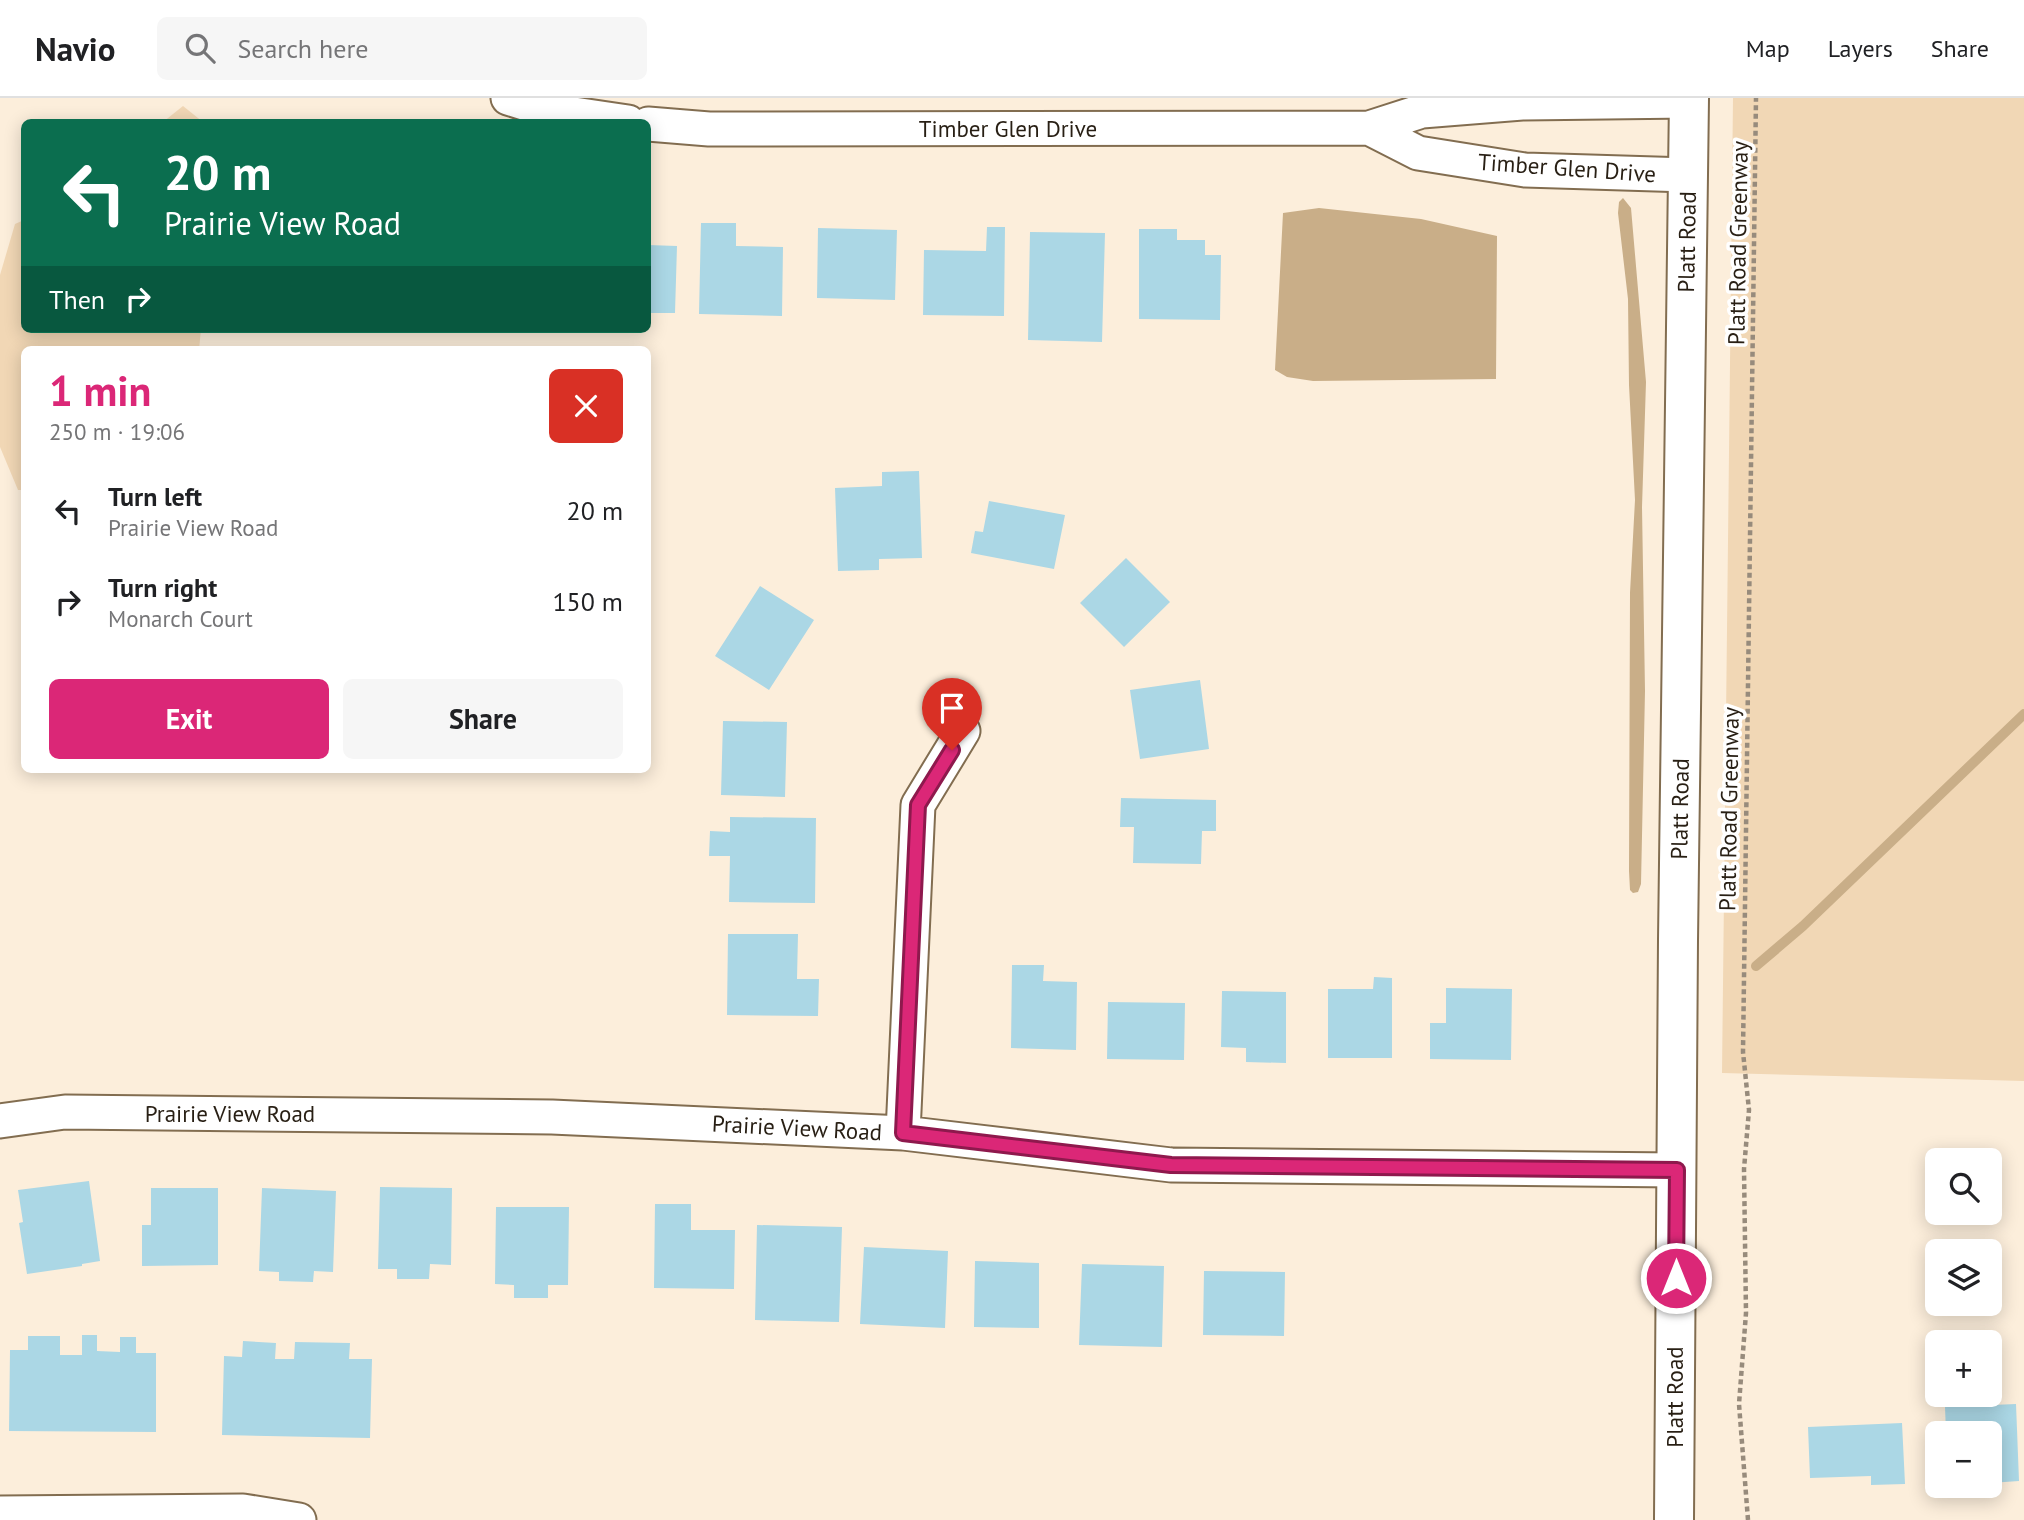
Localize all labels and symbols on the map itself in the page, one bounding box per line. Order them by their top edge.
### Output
street label: Timber Glen Drive [919,114,1097,143]
street label: Platt Road Greenway [1721,140,1754,345]
street label: Timber Glen Drive [1477,147,1657,188]
street label: Platt Road [1671,191,1702,293]
pin [922,678,982,750]
street label: Platt Road Greenway [1712,706,1745,911]
street label: Platt Road [1664,758,1695,860]
street label: Prairie View Road [145,1099,315,1128]
street label: Prairie View Road [711,1109,883,1146]
position arrow [1639,1241,1713,1315]
street label: Platt Road [1660,1346,1689,1448]

